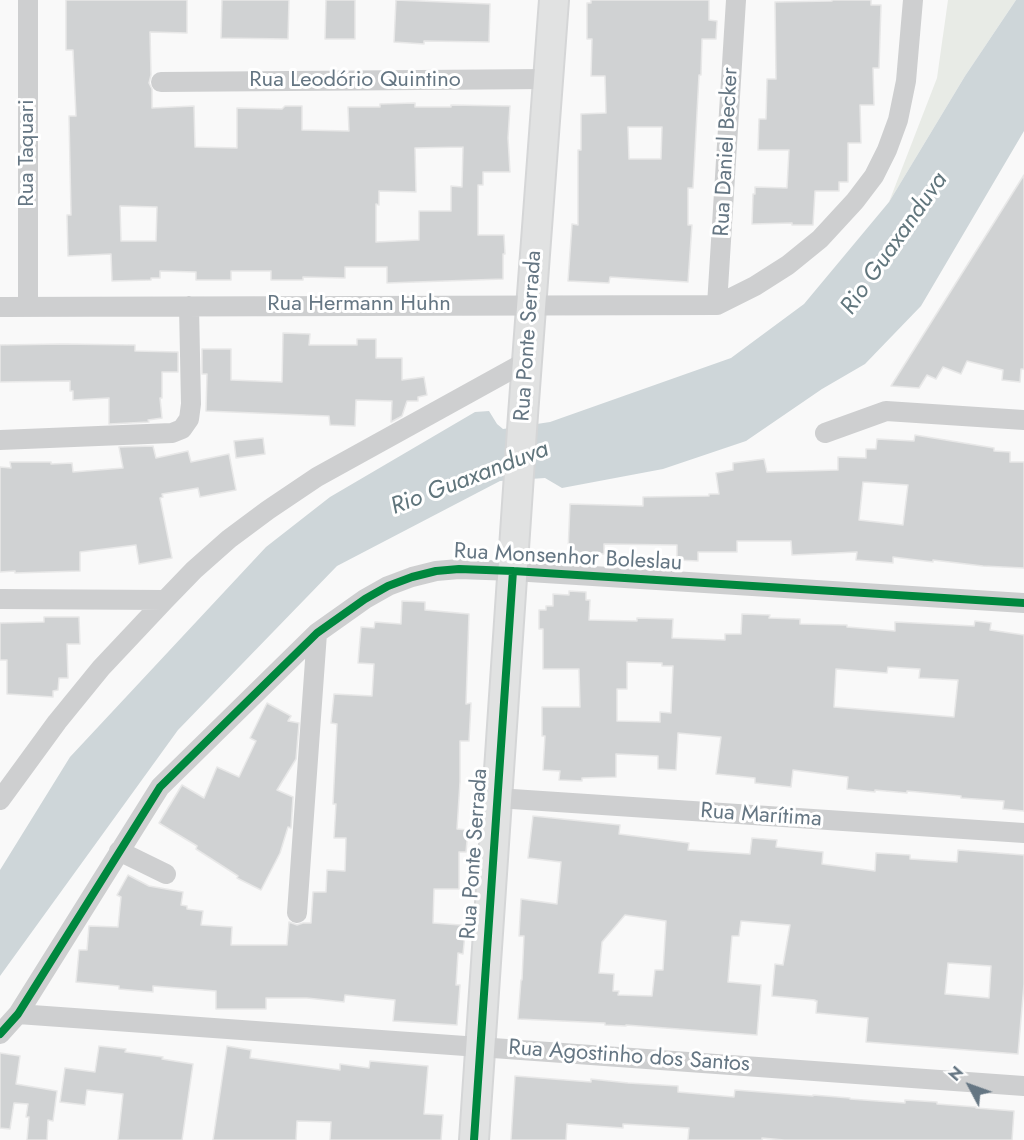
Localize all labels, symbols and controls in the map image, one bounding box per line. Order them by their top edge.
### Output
street label: Rua Daniel Becker [709,67,745,237]
street label: Rua Leodório Quintino [249,68,461,94]
street label: Rua Taquari [15,99,41,207]
water label: Rio Guaxanduva [835,167,955,321]
street label: Rua Ponte Serrada [510,250,548,422]
street label: Rua Hermann Huhn [267,292,451,318]
water label: Rio Guaxanduva [387,436,553,522]
street label: Rua Monsenhor Boleslau [453,539,683,577]
street label: Rua Ponte Serrada [456,768,494,940]
street label: Rua Marítima [699,799,823,833]
street label: Rua Agostinho dos Santos [507,1035,751,1079]
north arrow [940,1056,1000,1116]
text: N [943,1062,969,1086]

